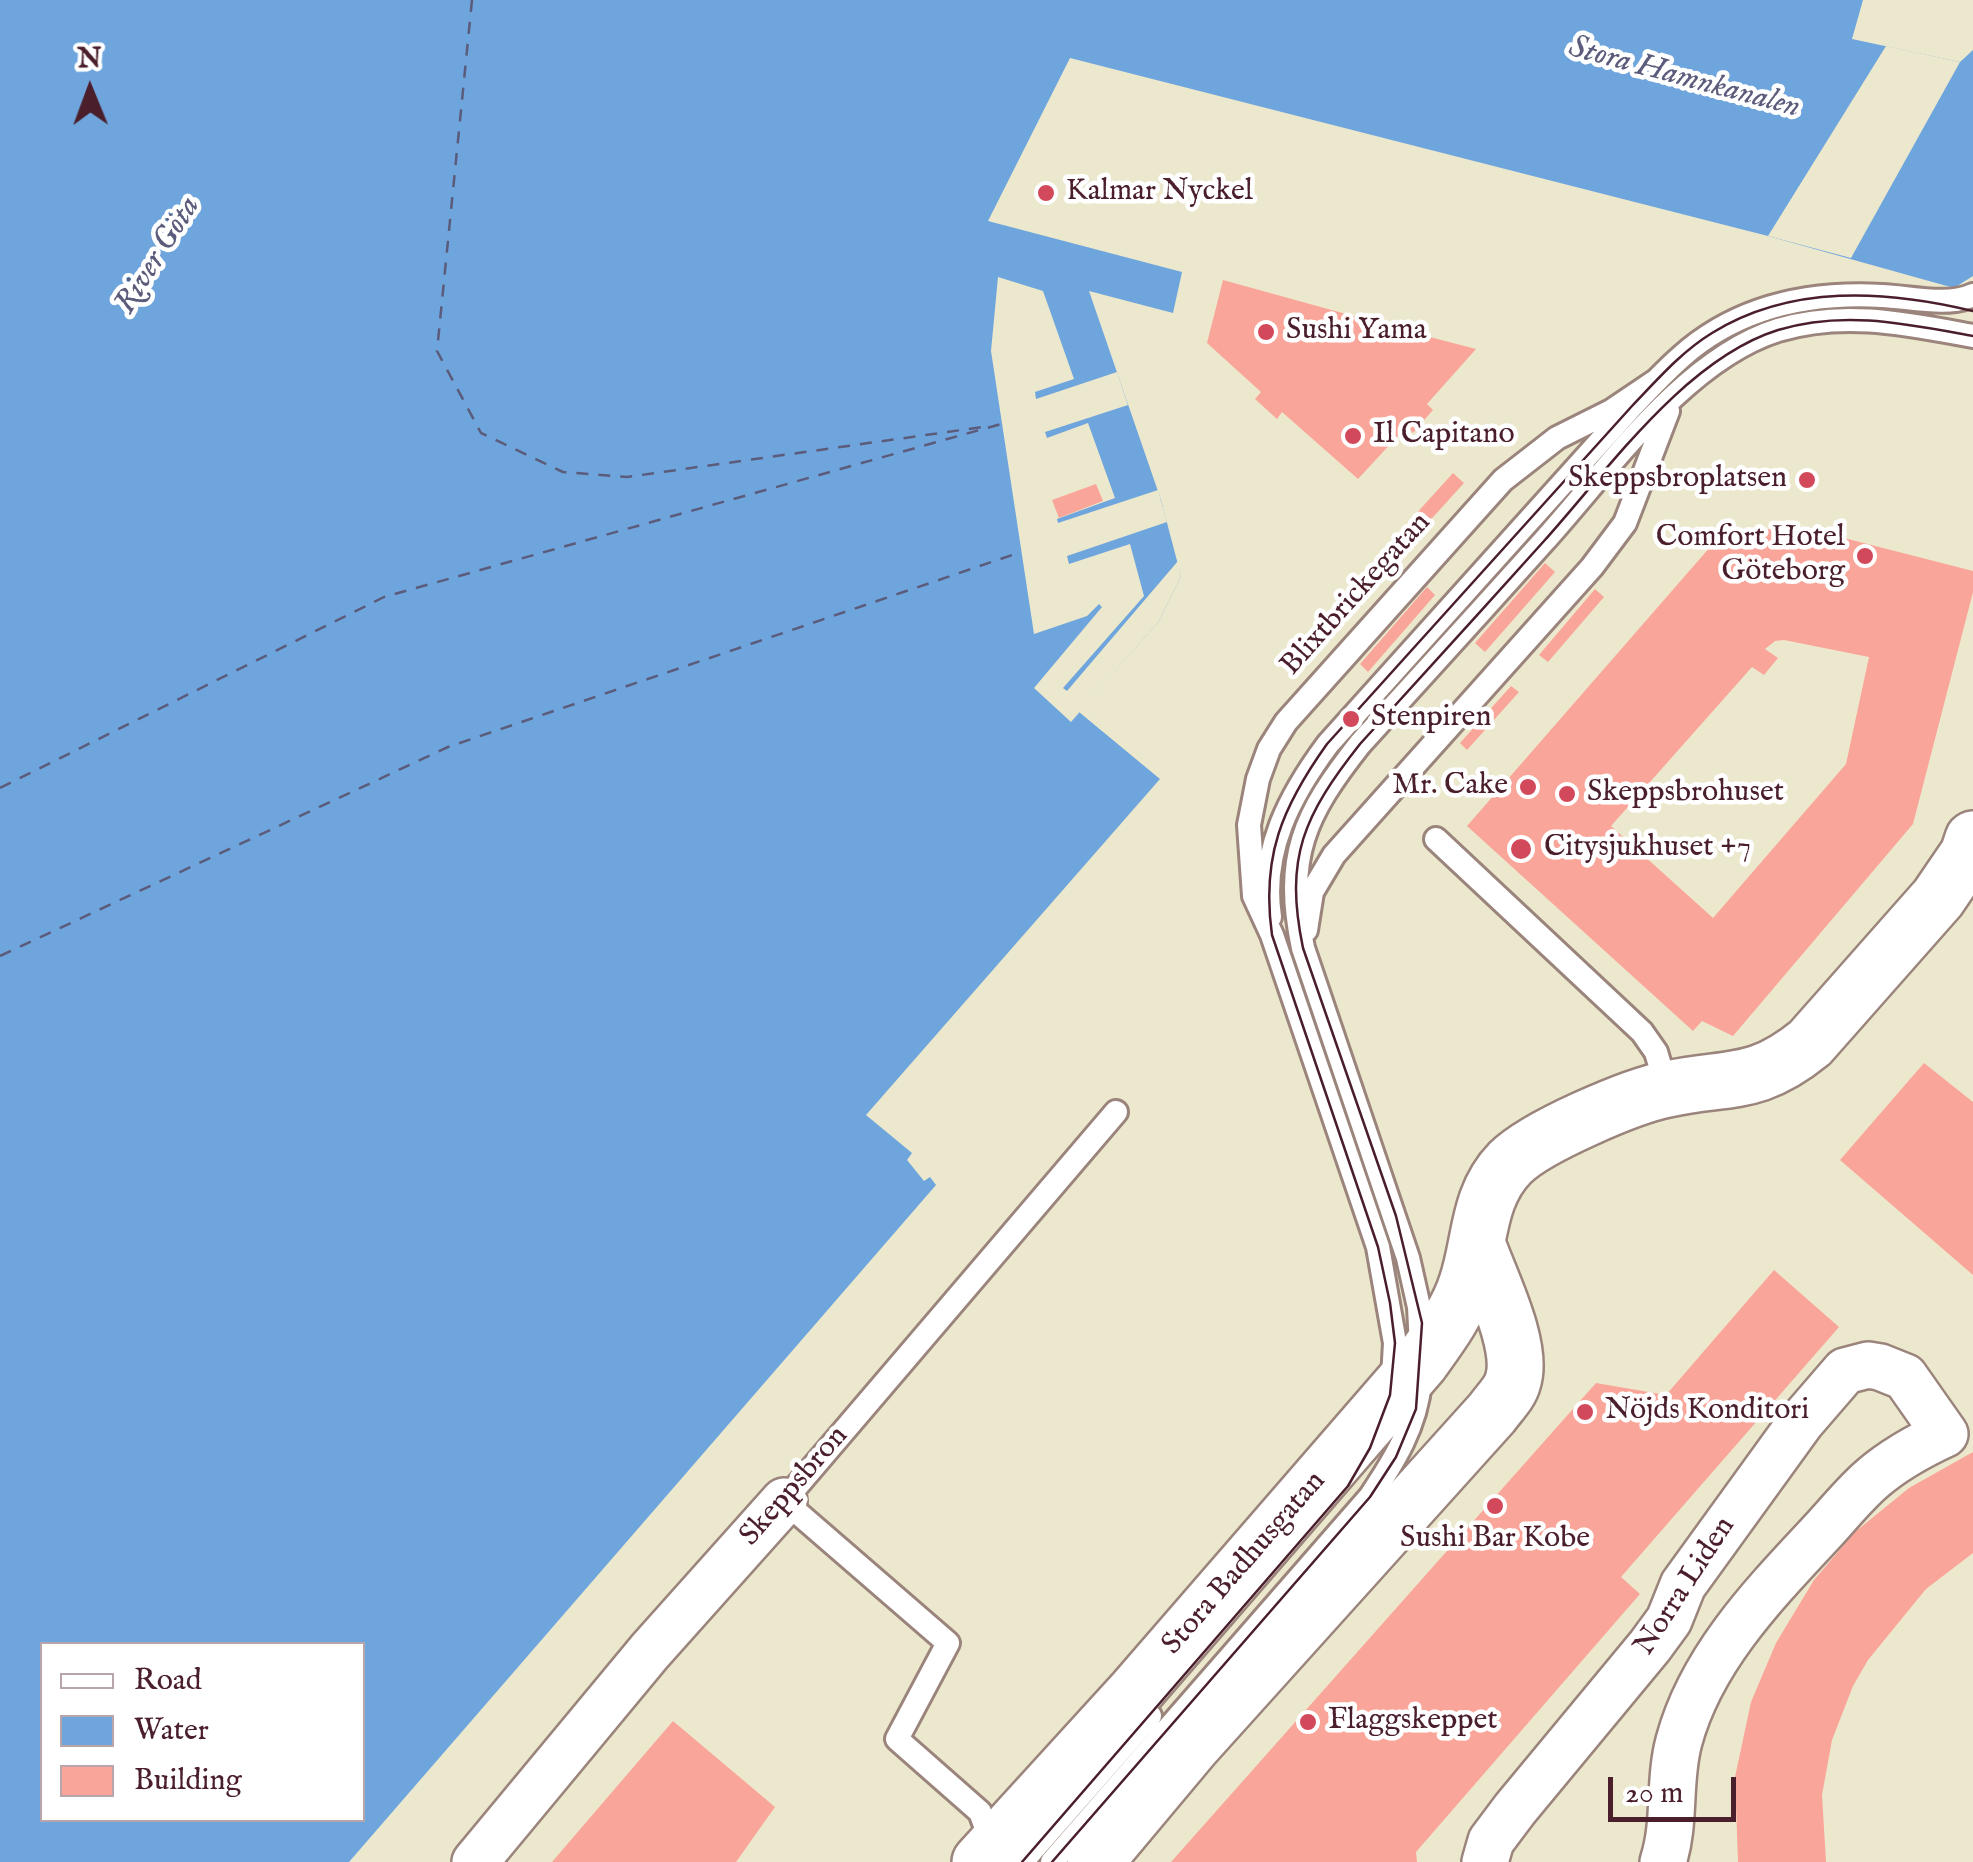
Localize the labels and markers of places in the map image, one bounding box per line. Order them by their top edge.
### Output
place label: Kalmar Nyckel [1066,175,1253,211]
marker: Kalmar Nyckel [1035,182,1057,204]
place label: Sushi Yama [1286,314,1427,350]
marker: Sushi Yama [1255,321,1277,343]
place label: Il Capitano [1373,418,1515,454]
marker: Il Capitano [1342,425,1364,447]
place label: Skeppsbroplatsen [1568,462,1787,498]
marker: Skeppsbroplatsen [1796,469,1818,491]
place label: Comfort Hotel Göteborg [1656,521,1845,592]
marker: Comfort Hotel Göteborg [1854,545,1876,567]
place label: Stenpiren [1371,701,1491,737]
marker: Stenpiren [1340,708,1362,730]
place label: Mr. Cake [1392,769,1508,805]
marker: Mr. Cake [1517,776,1539,798]
place label: Skeppsbrohuset [1587,776,1784,812]
marker: Skeppsbrohuset [1556,783,1578,805]
place label: Citysjukhuset +7 [1544,831,1751,867]
marker: Citysjukhuset +7 [1508,836,1534,862]
place label: Nöjds Konditori [1605,1394,1809,1430]
marker: Nöjds Konditori [1574,1401,1596,1423]
marker: Sushi Bar Kobe [1484,1495,1506,1517]
place label: Sushi Bar Kobe [1400,1522,1590,1558]
place label: Flaggskeppet [1328,1704,1498,1740]
marker: Flaggskeppet [1297,1711,1319,1733]

